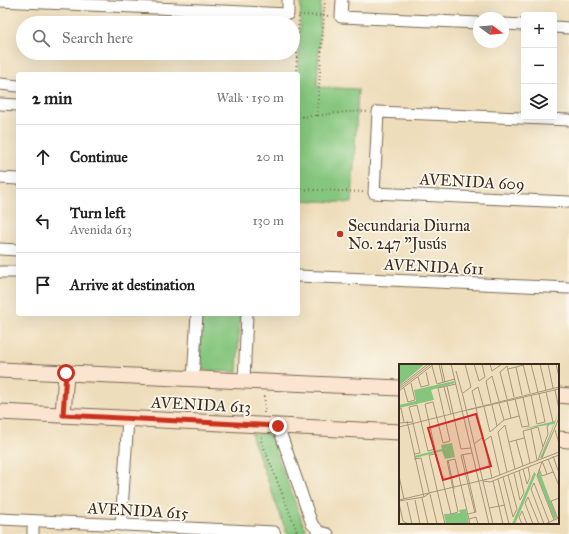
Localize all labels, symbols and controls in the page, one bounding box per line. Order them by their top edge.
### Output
north arrow [473,12,509,48]
map controls [521,12,557,120]
button: + [521,12,557,48]
search box [16,16,300,60]
icon: search [30,27,52,49]
text: Search here [62,29,133,47]
button: − [521,48,557,84]
button: layers [521,84,557,120]
text: 2 min [32,88,72,109]
text: Walk · 150 m [216,90,284,106]
icon: ahead [32,146,54,168]
text: Continue [70,148,128,166]
text: 20 m [256,149,284,165]
street label: AVENIDA 609 [418,169,525,194]
text: Turn left [70,204,126,222]
icon: left [32,210,54,232]
text: 130 m [252,213,284,229]
place label: Secundaria Diurna No. 247 "Jusús [348,216,470,254]
text: Avenida 613 [70,222,132,238]
marker: Secundaria Diurna No. 247 "Jusús [335,229,345,239]
street label: AVENIDA 611 [383,254,484,279]
icon: arrive [32,274,54,296]
text: Arrive at destination [70,276,195,294]
route start [57,364,75,382]
inset map [399,364,559,524]
street label: AVENIDA 613 [150,392,251,417]
route end [269,417,287,435]
street label: AVENIDA 615 [86,498,189,523]

